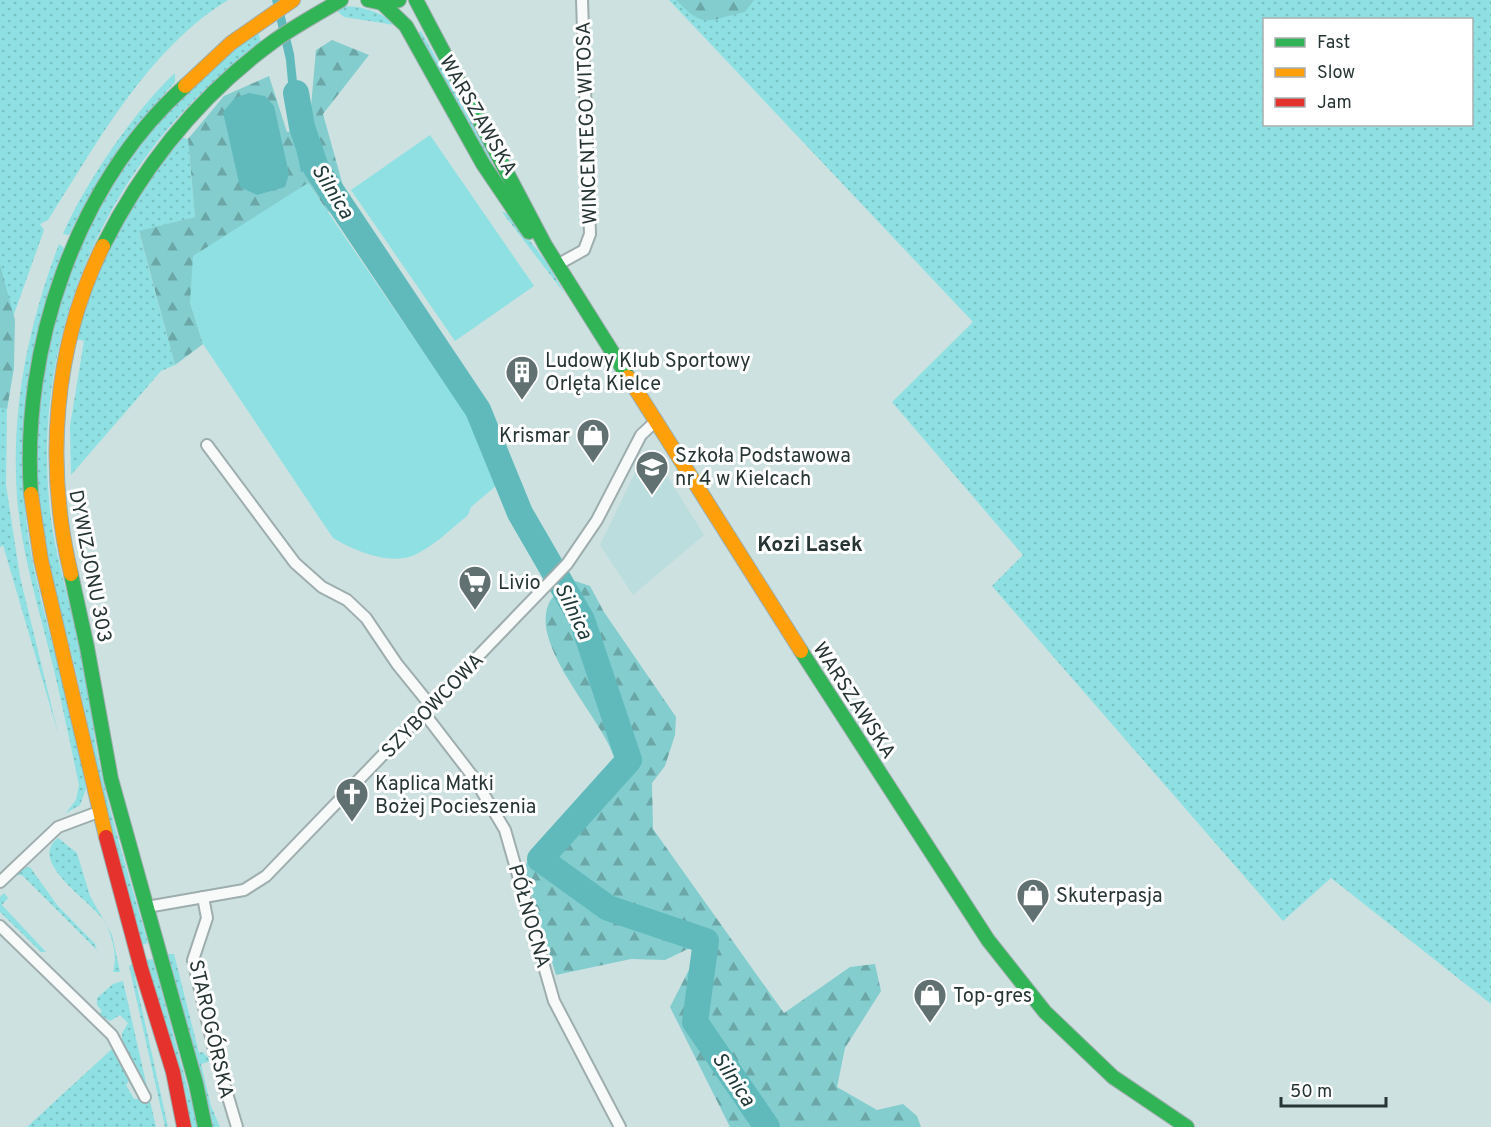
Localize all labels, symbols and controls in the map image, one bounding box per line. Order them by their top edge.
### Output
legend [1263,18,1473,126]
street label: WINCENTEGO WITOSA [571,21,605,225]
text: Fast [1317,32,1350,55]
street label: WARSZAWSKA [432,51,522,181]
text: Slow [1317,62,1355,85]
text: Jam [1317,92,1352,115]
water label: Silnica [304,159,359,224]
place label: Ludowy Klub Sportowy Orlęta Kielce [545,349,751,398]
building icon: Ludowy Klub Sportowy Orlęta Kielce [504,354,540,401]
shop icon: Krismar [575,417,611,464]
place label: Krismar [499,424,570,450]
place label: Szkoła Podstawowa nr 4 w Kielcach [675,444,851,493]
school or university icon: Szkoła Podstawowa nr 4 w Kielcach [634,449,670,496]
street label: DYWIZJONU 303 [61,488,117,645]
district label: Kozi Lasek [757,532,863,559]
supermarket icon: Livio [457,564,493,611]
place label: Livio [498,571,541,597]
water label: Silnica [547,579,598,645]
street label: WARSZAWSKA [806,638,901,765]
street label: SZYBOWCOWA [377,648,490,765]
place label: Kaplica Matki Bożej Pocieszenia [375,772,536,821]
church icon: Kaplica Matki Bożej Pocieszenia [334,776,370,823]
street label: PÓŁNOCNA [501,861,557,972]
shop icon: Skuterpasja [1015,877,1051,924]
place label: Skuterpasja [1056,884,1163,910]
street label: STAROGÓRSKA [181,957,241,1102]
shop icon: Top-gres [912,977,948,1024]
place label: Top-gres [953,984,1032,1010]
water label: Silnica [705,1047,761,1112]
scale bar [1281,1070,1386,1108]
text: 50 m [1290,1081,1332,1104]

